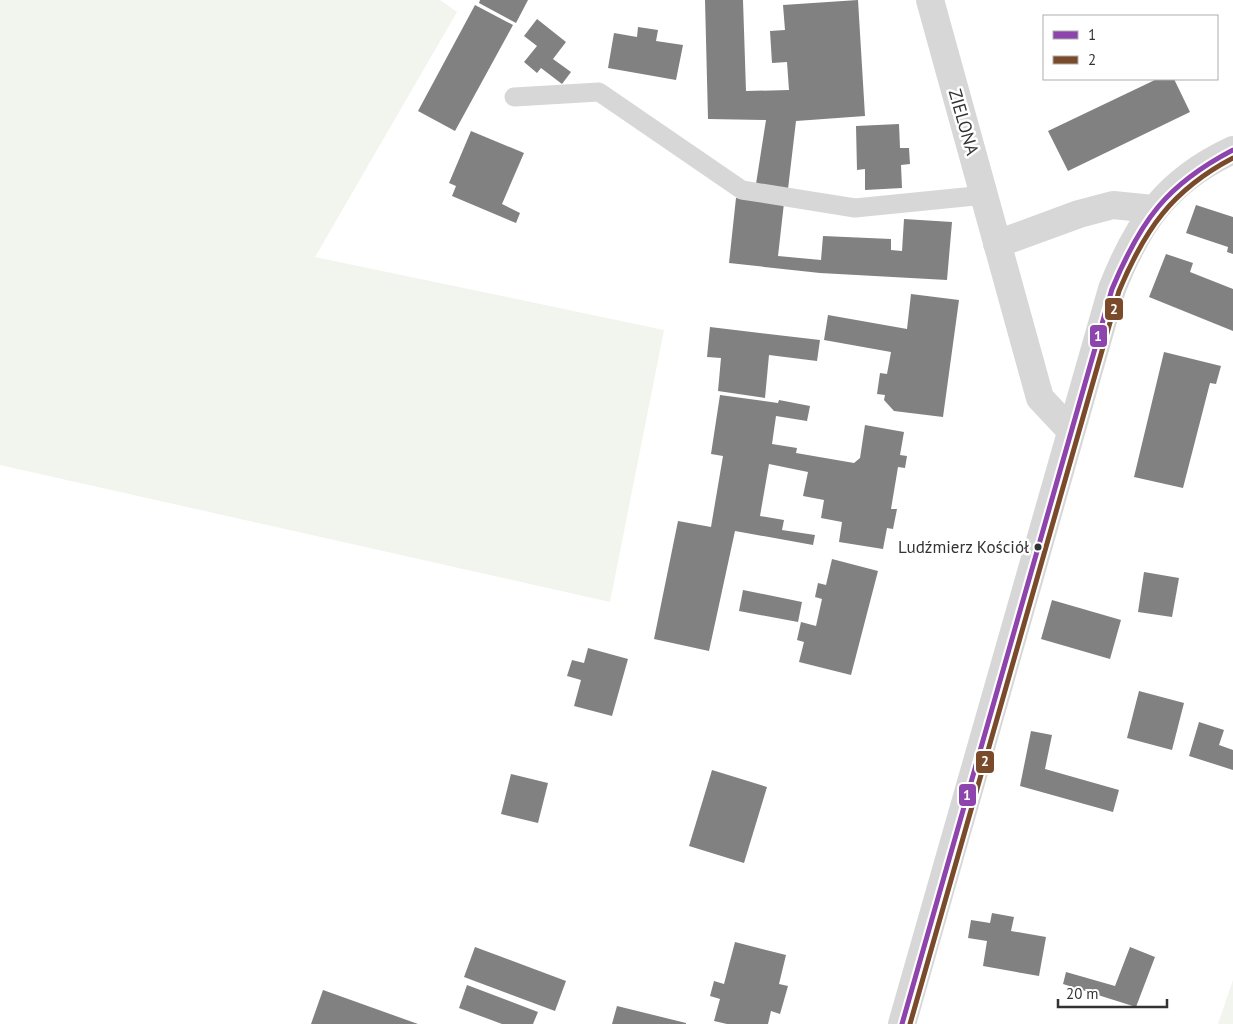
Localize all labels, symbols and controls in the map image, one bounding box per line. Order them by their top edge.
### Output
legend [1043,15,1218,80]
text: 1 [1088,25,1096,44]
text: 2 [1088,50,1096,69]
street label: ZIELONA [944,86,985,158]
line badge: 2 [1104,297,1124,321]
text: 2 [1110,300,1118,318]
line badge: 1 [1089,324,1108,348]
text: 1 [1094,327,1102,345]
place label: Ludźmierz Kościół [898,536,1029,558]
marker: Ludźmierz Kościół [1033,542,1043,552]
line badge: 2 [975,750,995,774]
text: 2 [981,752,989,770]
line badge: 1 [958,783,977,807]
text: 1 [963,786,971,804]
scale bar [1058,976,1167,1008]
text: 20 m [1066,984,1099,1003]

